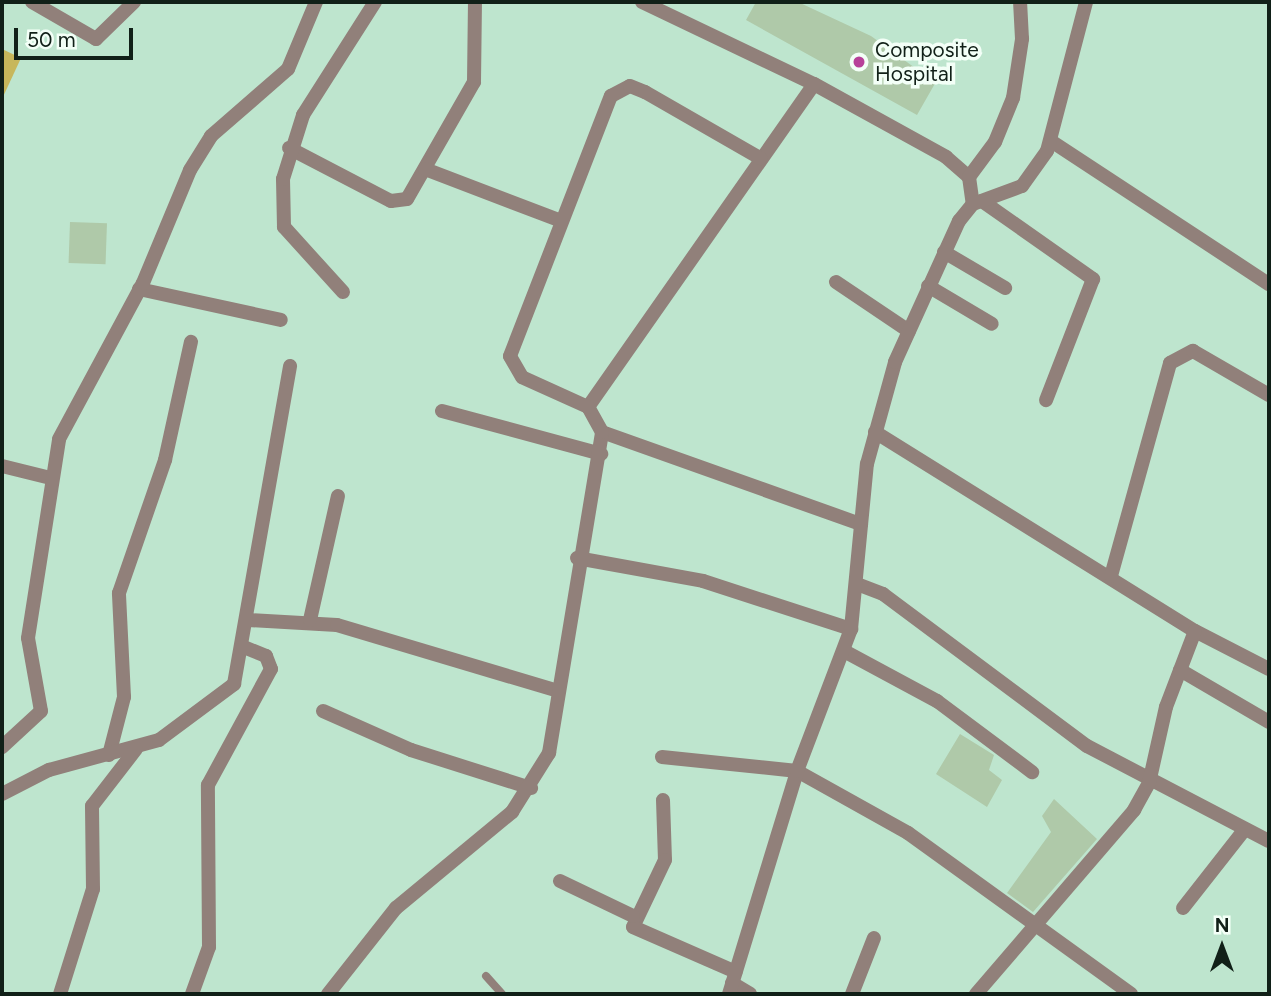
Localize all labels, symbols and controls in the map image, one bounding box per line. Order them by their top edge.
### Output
scale bar [18,14,136,58]
text: 50 m [27,27,76,52]
place label: Composite Hospital [875,37,979,87]
marker: Composite Hospital [849,52,869,72]
north arrow [1187,912,1257,982]
text: N [1215,914,1229,937]

